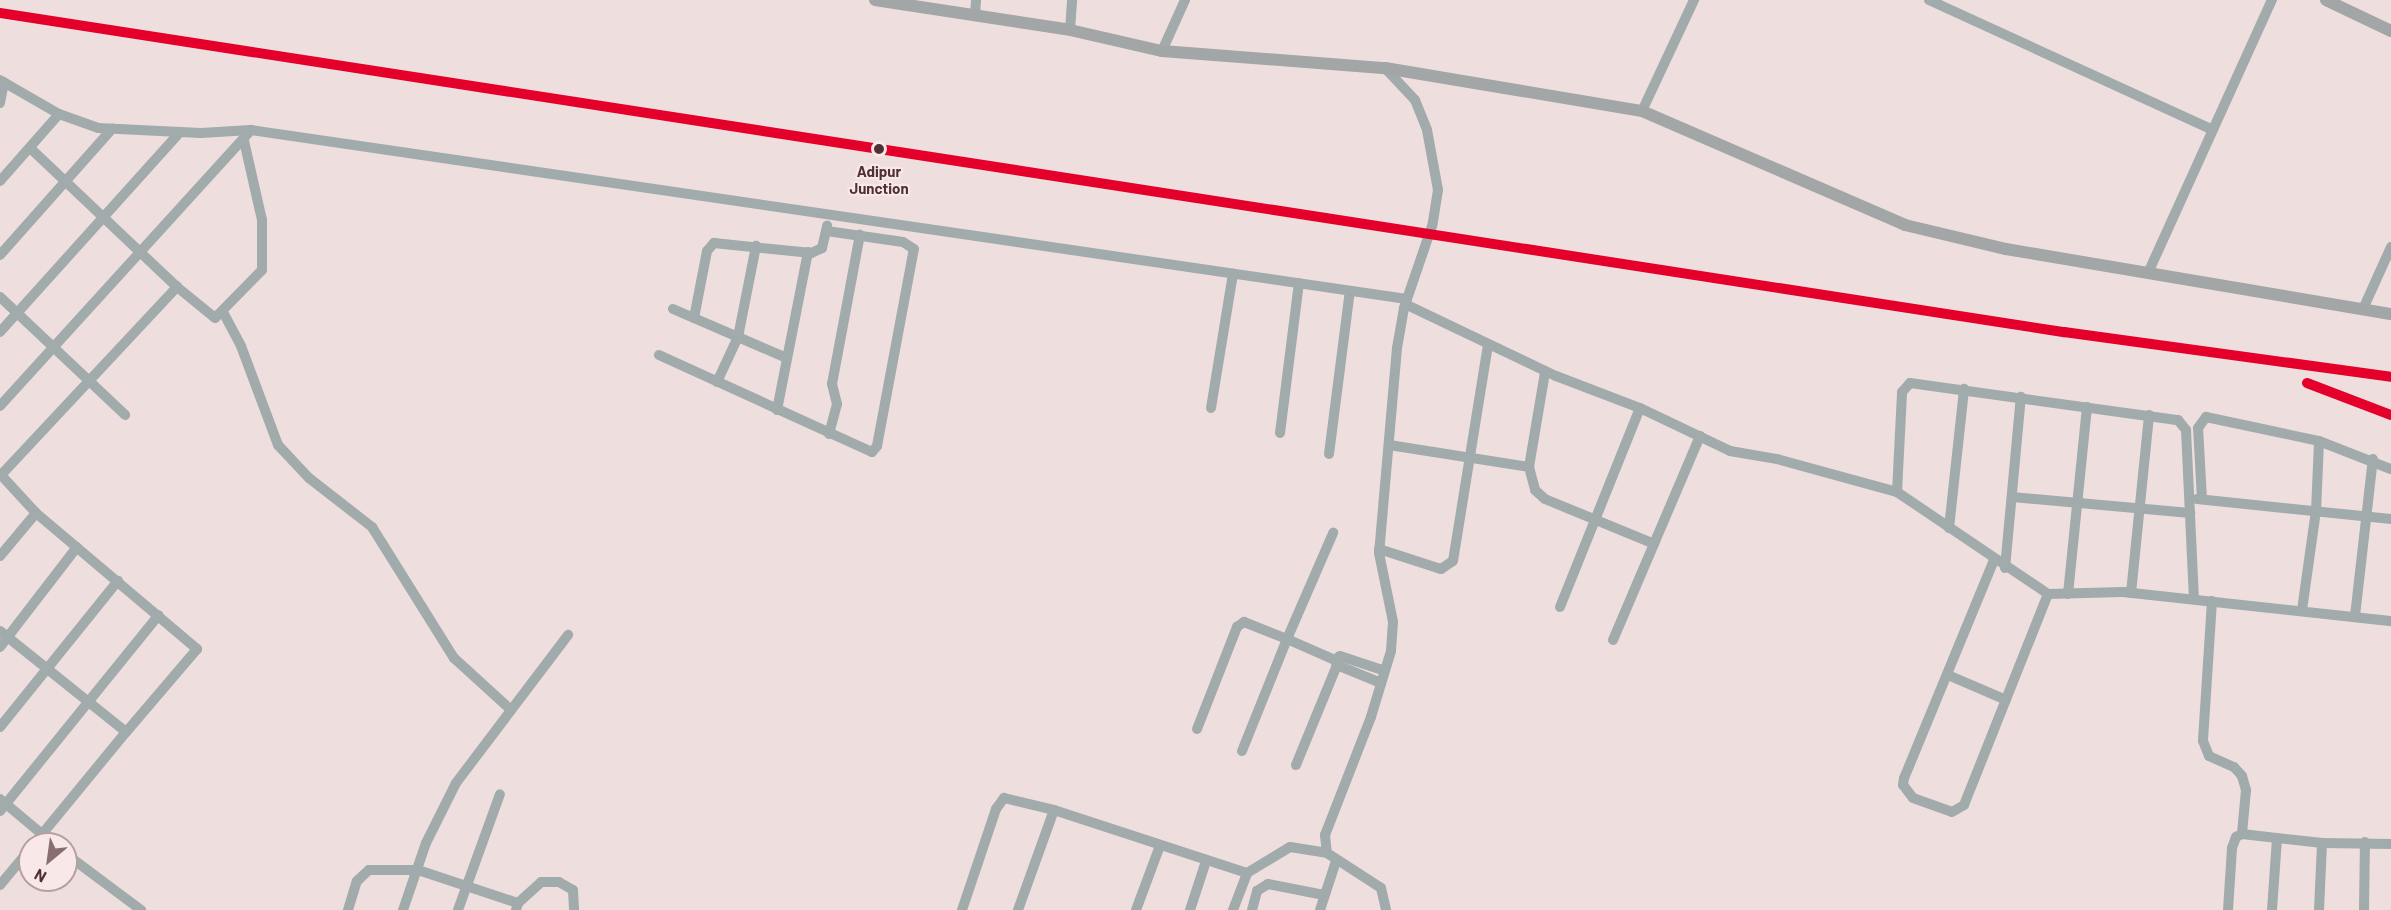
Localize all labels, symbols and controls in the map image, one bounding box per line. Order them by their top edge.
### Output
marker: Adipur Junction [868,138,890,160]
place label: Adipur Junction [849,162,909,197]
north arrow [18,832,78,892]
text: N [31,866,49,887]

